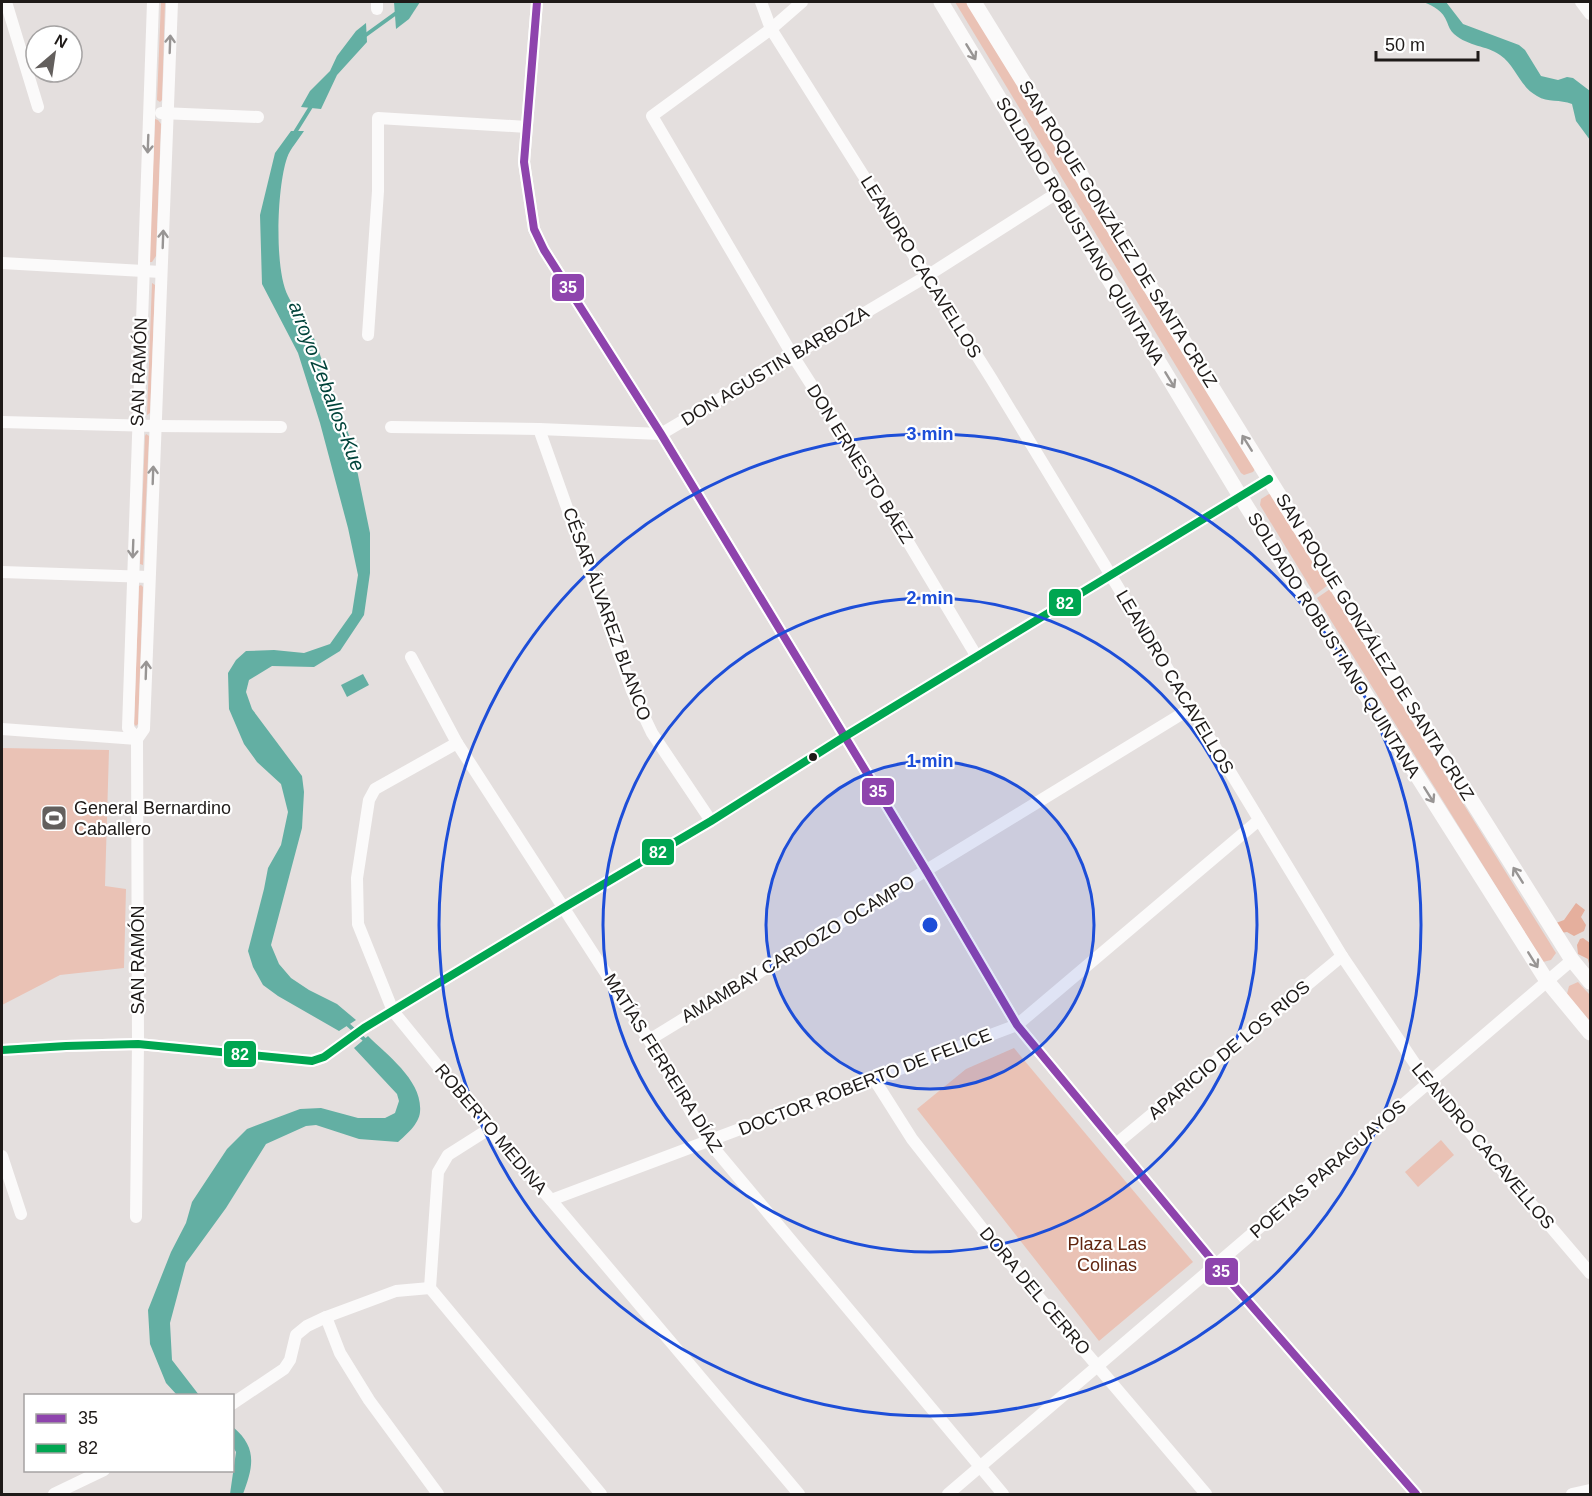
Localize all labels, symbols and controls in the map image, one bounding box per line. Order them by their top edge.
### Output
north arrow [24,24,84,84]
scale bar [1376,24,1478,62]
text: N [52,31,70,52]
one-way arrow [164,34,176,54]
text: 50 m [1385,35,1425,55]
one-way arrow [966,43,978,60]
street label: SAN ROQUE GONZÁLEZ DE SANTA CRUZ [1015,77,1221,391]
street label: SOLDADO ROBUSTIANO QUINTANA [992,94,1168,368]
one-way arrow [142,133,154,153]
street label: LEANDRO CACAVELLOS [857,172,985,362]
one-way arrow [157,229,168,249]
line badge: 35 [551,273,585,302]
text: 35 [559,279,577,296]
water label: arroyo Zeballos-Kue [284,298,370,474]
street label: DON AGUSTIN BARBOZA [678,302,872,430]
street label: SAN RAMÓN [126,317,151,427]
one-way arrow [1164,371,1176,388]
street label: DON ERNESTO BÁEZ [803,381,917,547]
text: 3 min [906,424,954,444]
one-way arrow [1241,435,1253,452]
one-way arrow [148,466,159,486]
street label: SAN ROQUE GONZÁLEZ DE SANTA CRUZ [1272,490,1478,804]
street label: CÉSAR ÁLVAREZ BLANCO [559,505,655,723]
street label: SOLDADO ROBUSTIANO QUINTANA [1244,509,1424,781]
one-way arrow [127,538,139,558]
street label: LEANDRO CACAVELLOS [1112,587,1238,777]
text: 2 min [906,588,954,608]
line badge: 82 [1048,588,1082,617]
text: 82 [1056,595,1074,612]
one-way arrow [140,661,152,681]
unlabelled marker [807,751,819,763]
text: 1 min [906,751,954,771]
line badge: 35 [861,777,895,806]
text: 35 [869,783,887,800]
one-way arrow [1423,786,1435,803]
place label: General Bernardino Caballero [74,798,231,839]
sports icon: General Bernardino Caballero [39,803,69,833]
line badge: 82 [641,838,675,866]
text: 82 [649,844,667,861]
one-way arrow [1512,867,1524,884]
street label: AMAMBAY CARDOZO OCAMPO [678,871,918,1027]
street label: SAN RAMÓN [127,905,148,1015]
centre of rings [920,915,940,935]
one-way arrow [1527,951,1539,968]
street label: MATÍAS FERREIRA DÍAZ [600,970,726,1156]
street label: APARICIO DE LOS RIOS [1144,977,1314,1123]
street label: DOCTOR ROBERTO DE FELICE [736,1024,994,1140]
line badge: 82 [223,1040,257,1068]
text: 82 [231,1046,249,1063]
street label: LEANDRO CACAVELLOS [1408,1059,1558,1233]
street label: ROBERTO MEDINA [431,1060,551,1198]
street label: POETAS PARAGUAYOS [1246,1096,1410,1242]
street label: DORA DEL CERRO [976,1223,1094,1359]
park label: Plaza Las Colinas [1067,1234,1147,1275]
line badge: 35 [1204,1257,1239,1286]
text: 35 [1212,1263,1230,1280]
legend [24,1394,234,1472]
text: 35 [78,1408,98,1428]
text: 82 [78,1438,98,1458]

